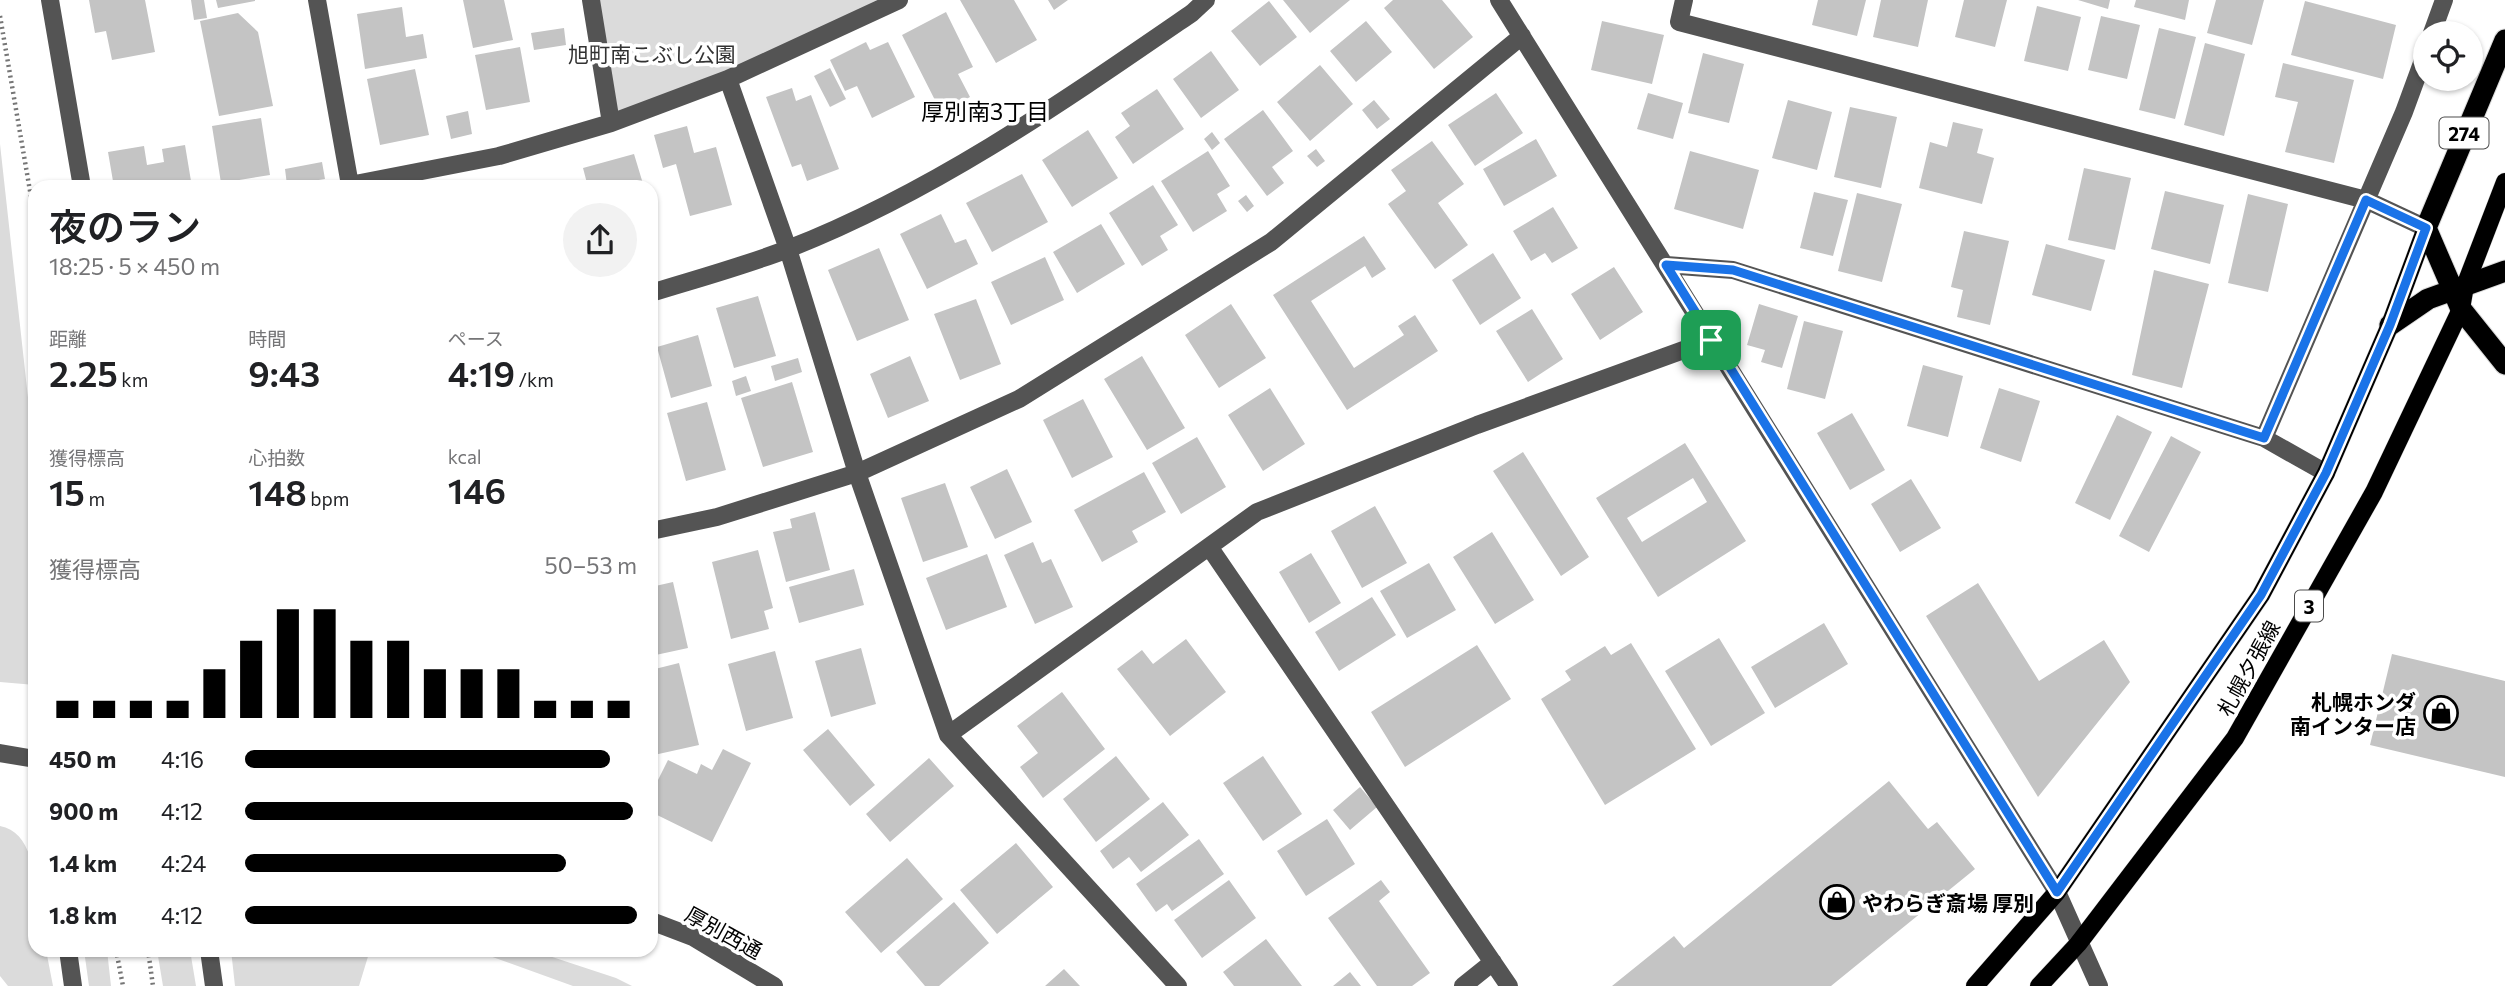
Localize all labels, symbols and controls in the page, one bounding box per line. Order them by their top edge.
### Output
map controls [2413,21,2483,91]
button: locate [2413,21,2483,91]
park label: 旭町南こぶし公園 [568,41,736,66]
district label: 厚別南3丁目 [921,97,1049,125]
road number: 274 [2440,118,2488,148]
text: 夜のラン [49,202,201,249]
button: share [563,203,637,277]
text: 18:25 · 5 × 450 m [49,252,220,280]
pin [1681,310,1741,370]
icon: arrive [1692,321,1730,359]
text: 距離 [49,327,87,350]
text: 時間 [248,327,286,350]
text: ペース [448,327,504,350]
text: 2.25 [49,351,118,394]
text: 9:43 [248,351,320,394]
text: 4:19 [448,351,515,394]
text: km [118,368,148,391]
text: /km [515,368,554,391]
text: kcal [448,445,482,468]
text: 獲得標高 [49,446,125,469]
text: 心拍数 [248,446,305,469]
text: 146 [448,468,506,511]
text: 15 [49,470,85,513]
text: 148 [248,470,307,513]
text: m [85,487,105,510]
text: bpm [307,487,349,510]
text: 50–53 m [544,551,637,579]
text: 獲得標高 [49,555,141,583]
road number: 3 [2295,590,2323,622]
street label: 札幌夕張線 [2212,616,2284,720]
place label: 札幌ホンダ 南インター店 [2290,689,2416,738]
shop icon: 札幌ホンダ 南インター店 [2422,694,2460,732]
text: 450 m [49,745,116,773]
text: 4:16 [161,745,204,773]
text: 900 m [49,797,118,825]
text: 4:12 [161,797,203,825]
text: 1.4 km [49,849,117,877]
text: 4:24 [161,849,206,877]
shop icon: やわらぎ斎場 厚別 [1818,883,1856,921]
place label: やわらぎ斎場 厚別 [1862,890,2034,915]
text: 1.8 km [49,901,117,929]
text: 4:12 [161,901,203,929]
street label: 厚別西通 [681,901,767,963]

